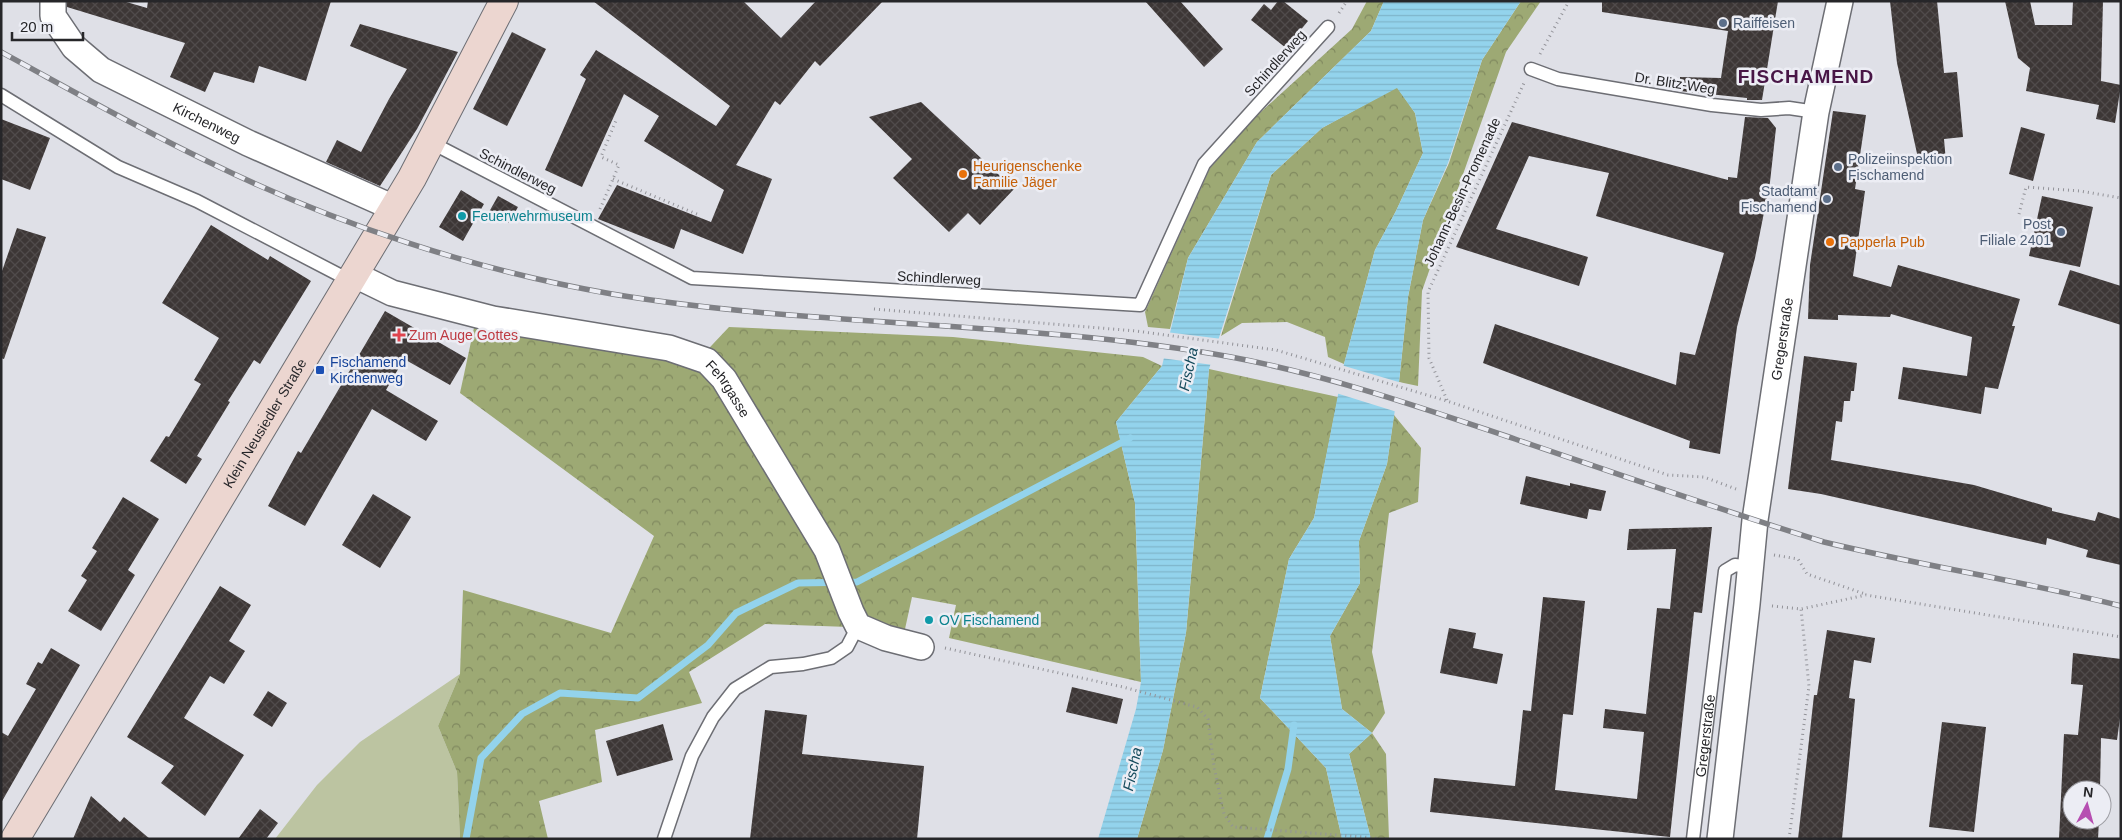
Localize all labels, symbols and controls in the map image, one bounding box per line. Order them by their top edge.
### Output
scale bar [12,10,84,42]
place label: Raiffeisen [1733,15,1795,31]
marker: Raiffeisen [1717,17,1729,29]
text: 20 m [20,18,53,35]
street label: Schindlerweg [1241,26,1309,100]
district label: FISCHAMEND [1738,66,1874,87]
street label: Dr. Blitz-Weg [1634,69,1716,97]
street label: Kirchenweg [170,99,243,146]
street label: Johann-Besin-Promenade [1420,115,1504,269]
street label: Schindlerweg [477,145,559,197]
place label: Polizeiinspektion Fischamend [1848,151,1952,183]
place label: Heurigenschenke Familie Jäger [973,158,1082,190]
marker: Polizeiinspektion Fischamend [1832,161,1844,173]
marker: Heurigenschenke Familie Jäger [957,168,969,180]
place label: Stadtamt Fischamend [1741,183,1817,215]
marker: Stadtamt Fischamend [1821,193,1833,205]
place label: Feuerwehrmuseum [472,208,593,224]
marker: Feuerwehrmuseum [456,210,468,222]
place label: Post Filiale 2401 [1979,216,2051,248]
marker: Post Filiale 2401 [2055,226,2067,238]
place label: Papperla Pub [1840,234,1925,250]
marker: Papperla Pub [1824,236,1836,248]
street label: Schindlerweg [897,268,981,288]
street label: Gregerstraße [1768,296,1796,381]
place label: Zum Auge Gottes [409,327,518,343]
marker: Zum Auge Gottes [393,329,405,341]
water label: Fischa [1175,346,1201,392]
place label: Fischamend Kirchenweg [330,354,406,386]
street label: Klein Neusiedler Straße [220,355,310,491]
street label: Fehrgasse [702,357,753,420]
marker: Fischamend Kirchenweg [314,364,326,376]
place label: OV Fischamend [939,612,1039,628]
marker: OV Fischamend [923,614,935,626]
street label: Gregerstraße [1692,693,1718,778]
water label: Fischa [1119,746,1145,792]
north arrow [2062,780,2112,830]
text: N [2082,784,2094,801]

